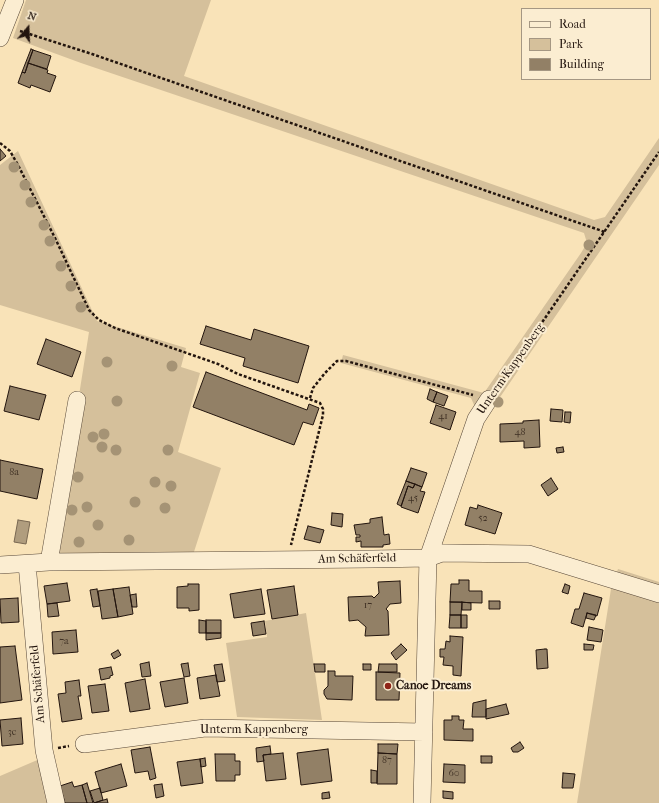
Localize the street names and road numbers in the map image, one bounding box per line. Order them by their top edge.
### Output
street label: Unterm Kappenberg [474,321,548,417]
street label: Am Schäferfeld [318,551,396,567]
street label: Am Schäferfeld [27,644,49,724]
street label: Unterm Kappenberg [200,723,308,737]

